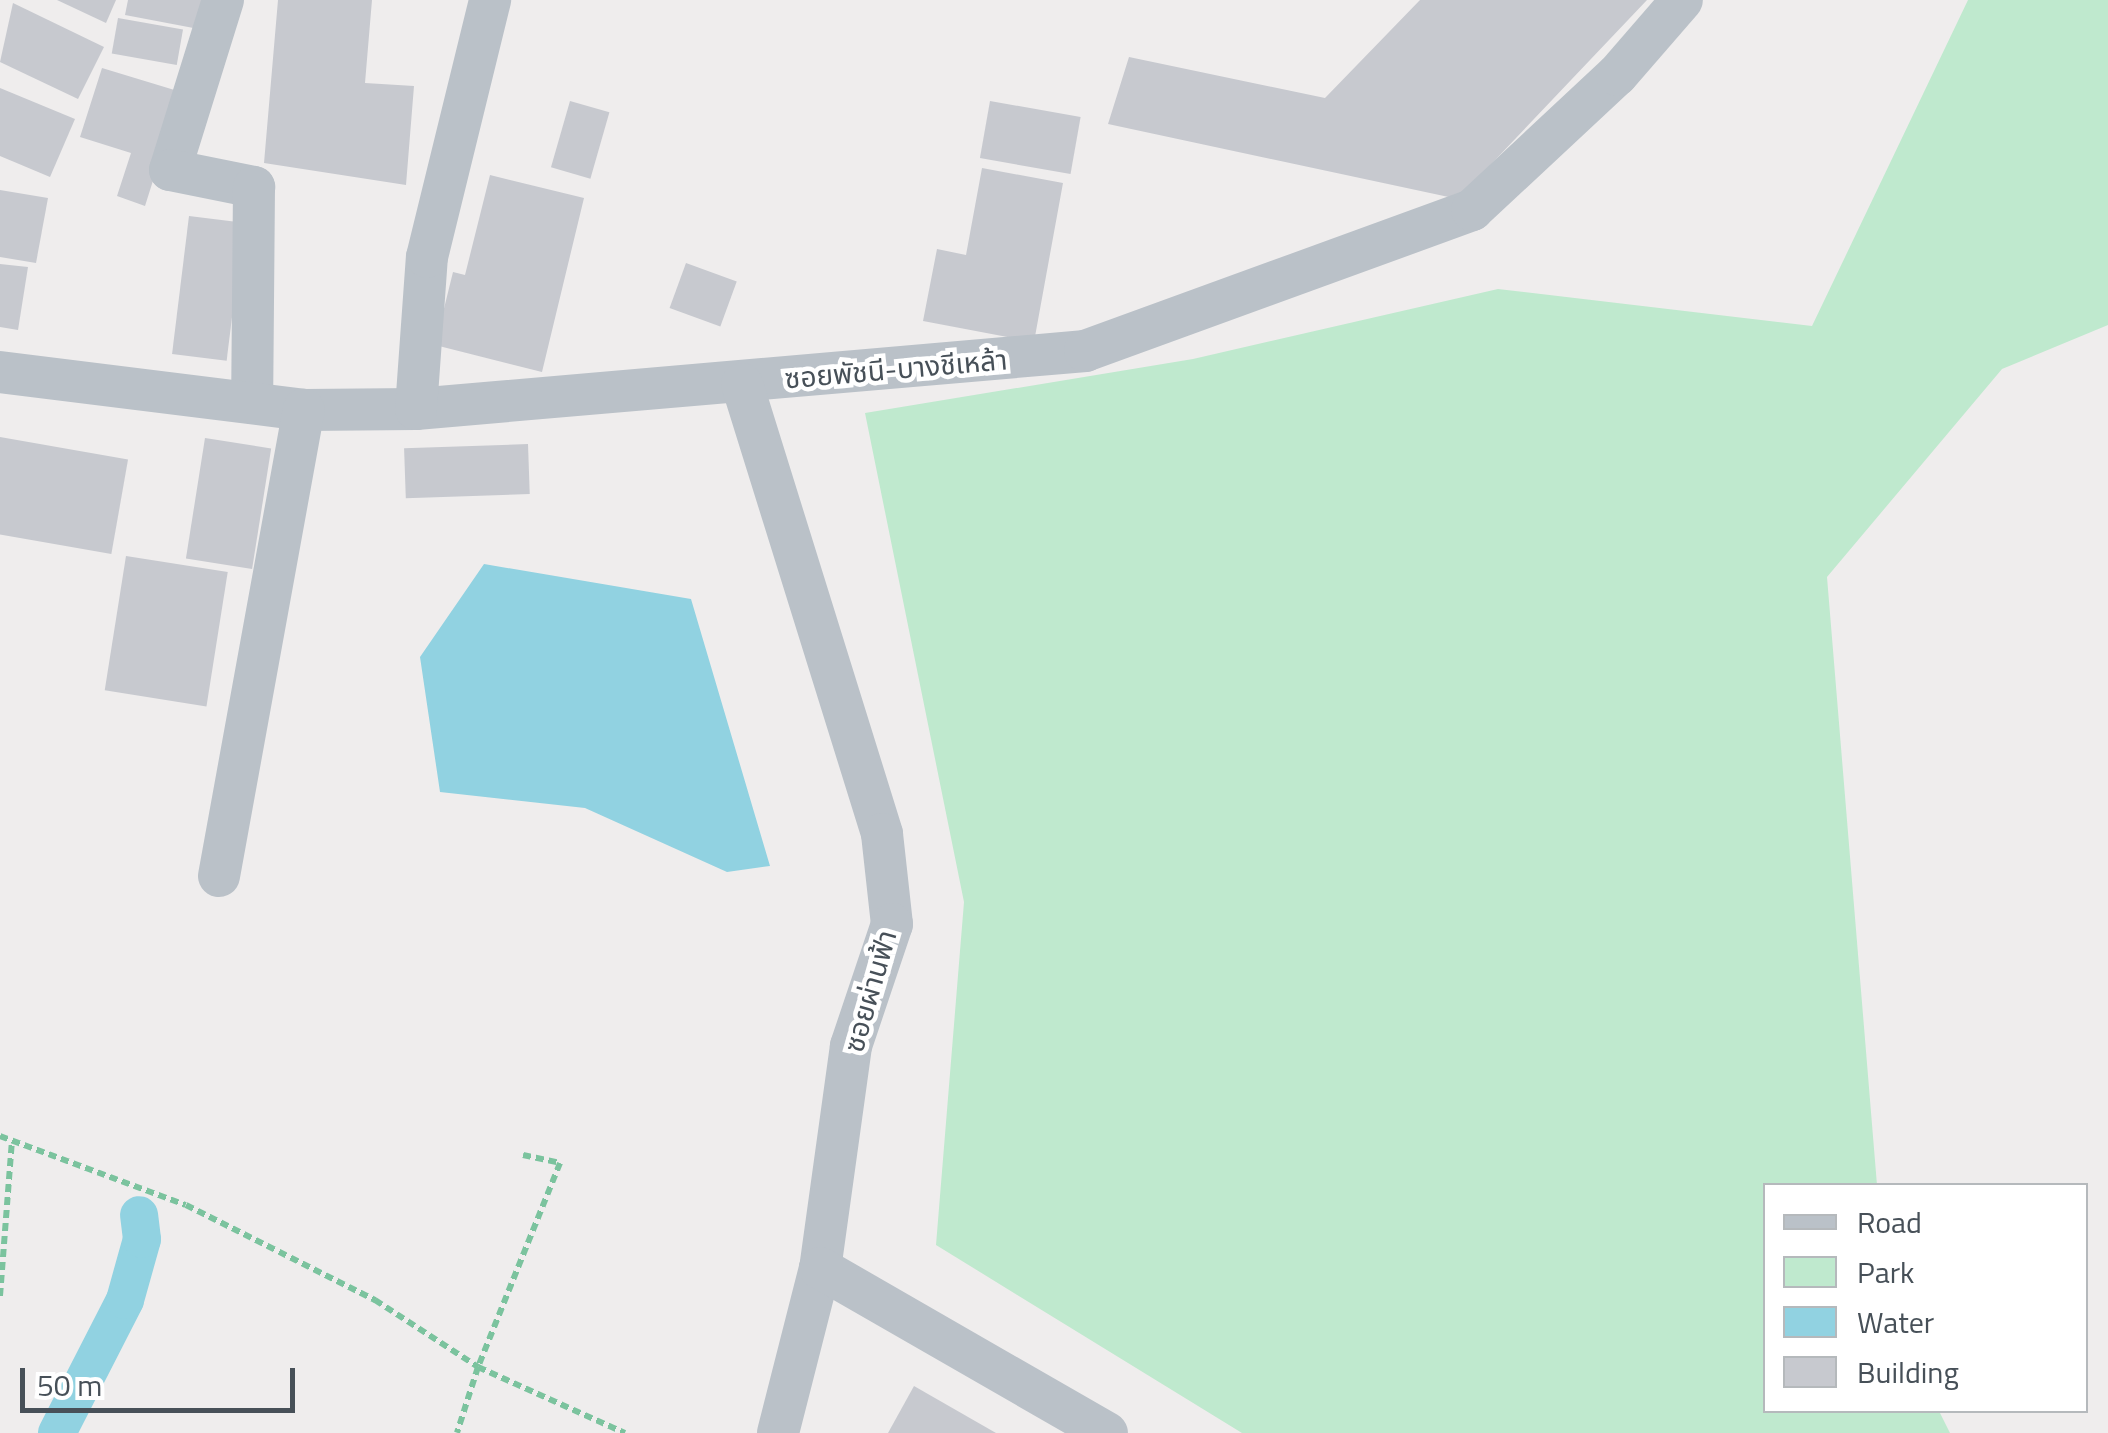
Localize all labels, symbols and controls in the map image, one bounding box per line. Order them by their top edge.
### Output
street label: ซอยพัชนี-บางชีเหล้า [783,343,1009,395]
street label: ซอยผ่านฟ้า [837,926,903,1056]
legend [1763,1183,2088,1413]
text: Road [1857,1199,1922,1245]
text: Park [1857,1249,1914,1295]
text: Water [1857,1299,1934,1345]
scale bar [25,1348,300,1410]
text: Building [1857,1349,1959,1395]
text: 50 m [37,1362,102,1408]

